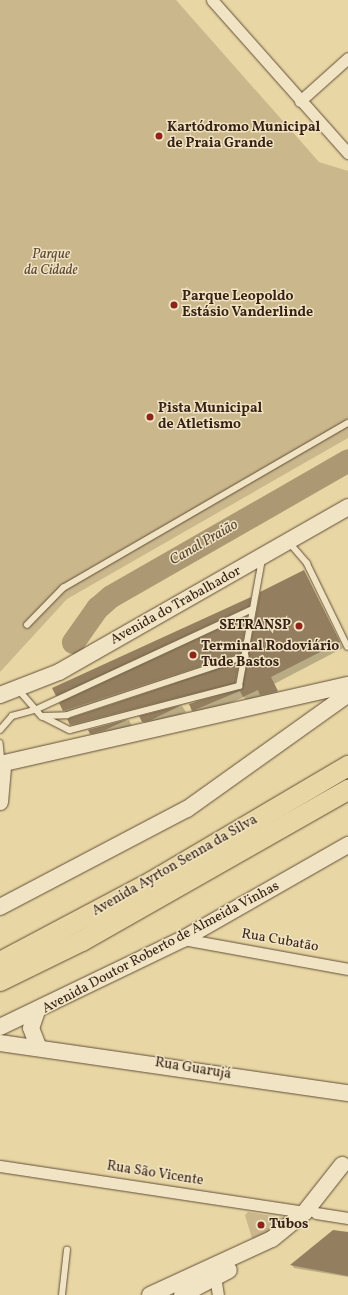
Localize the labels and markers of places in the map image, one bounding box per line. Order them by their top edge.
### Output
place label: Kartódromo Municipal de Praia Grande [167,120,320,152]
marker: Kartódromo Municipal de Praia Grande [154,131,164,141]
place label: Parque Leopoldo Estásio Vanderlinde [182,289,314,322]
marker: Parque Leopoldo Estásio Vanderlinde [169,300,179,310]
place label: Pista Municipal de Atletismo [158,401,262,434]
marker: Pista Municipal de Atletismo [145,412,155,422]
place label: SETRANSP [219,618,291,634]
marker: SETRANSP [294,621,304,631]
place label: Terminal Rodoviário Tude Bastos [201,639,339,672]
marker: Terminal Rodoviário Tude Bastos [188,650,198,660]
place label: Tubos [269,1217,309,1233]
marker: Tubos [256,1220,266,1230]

